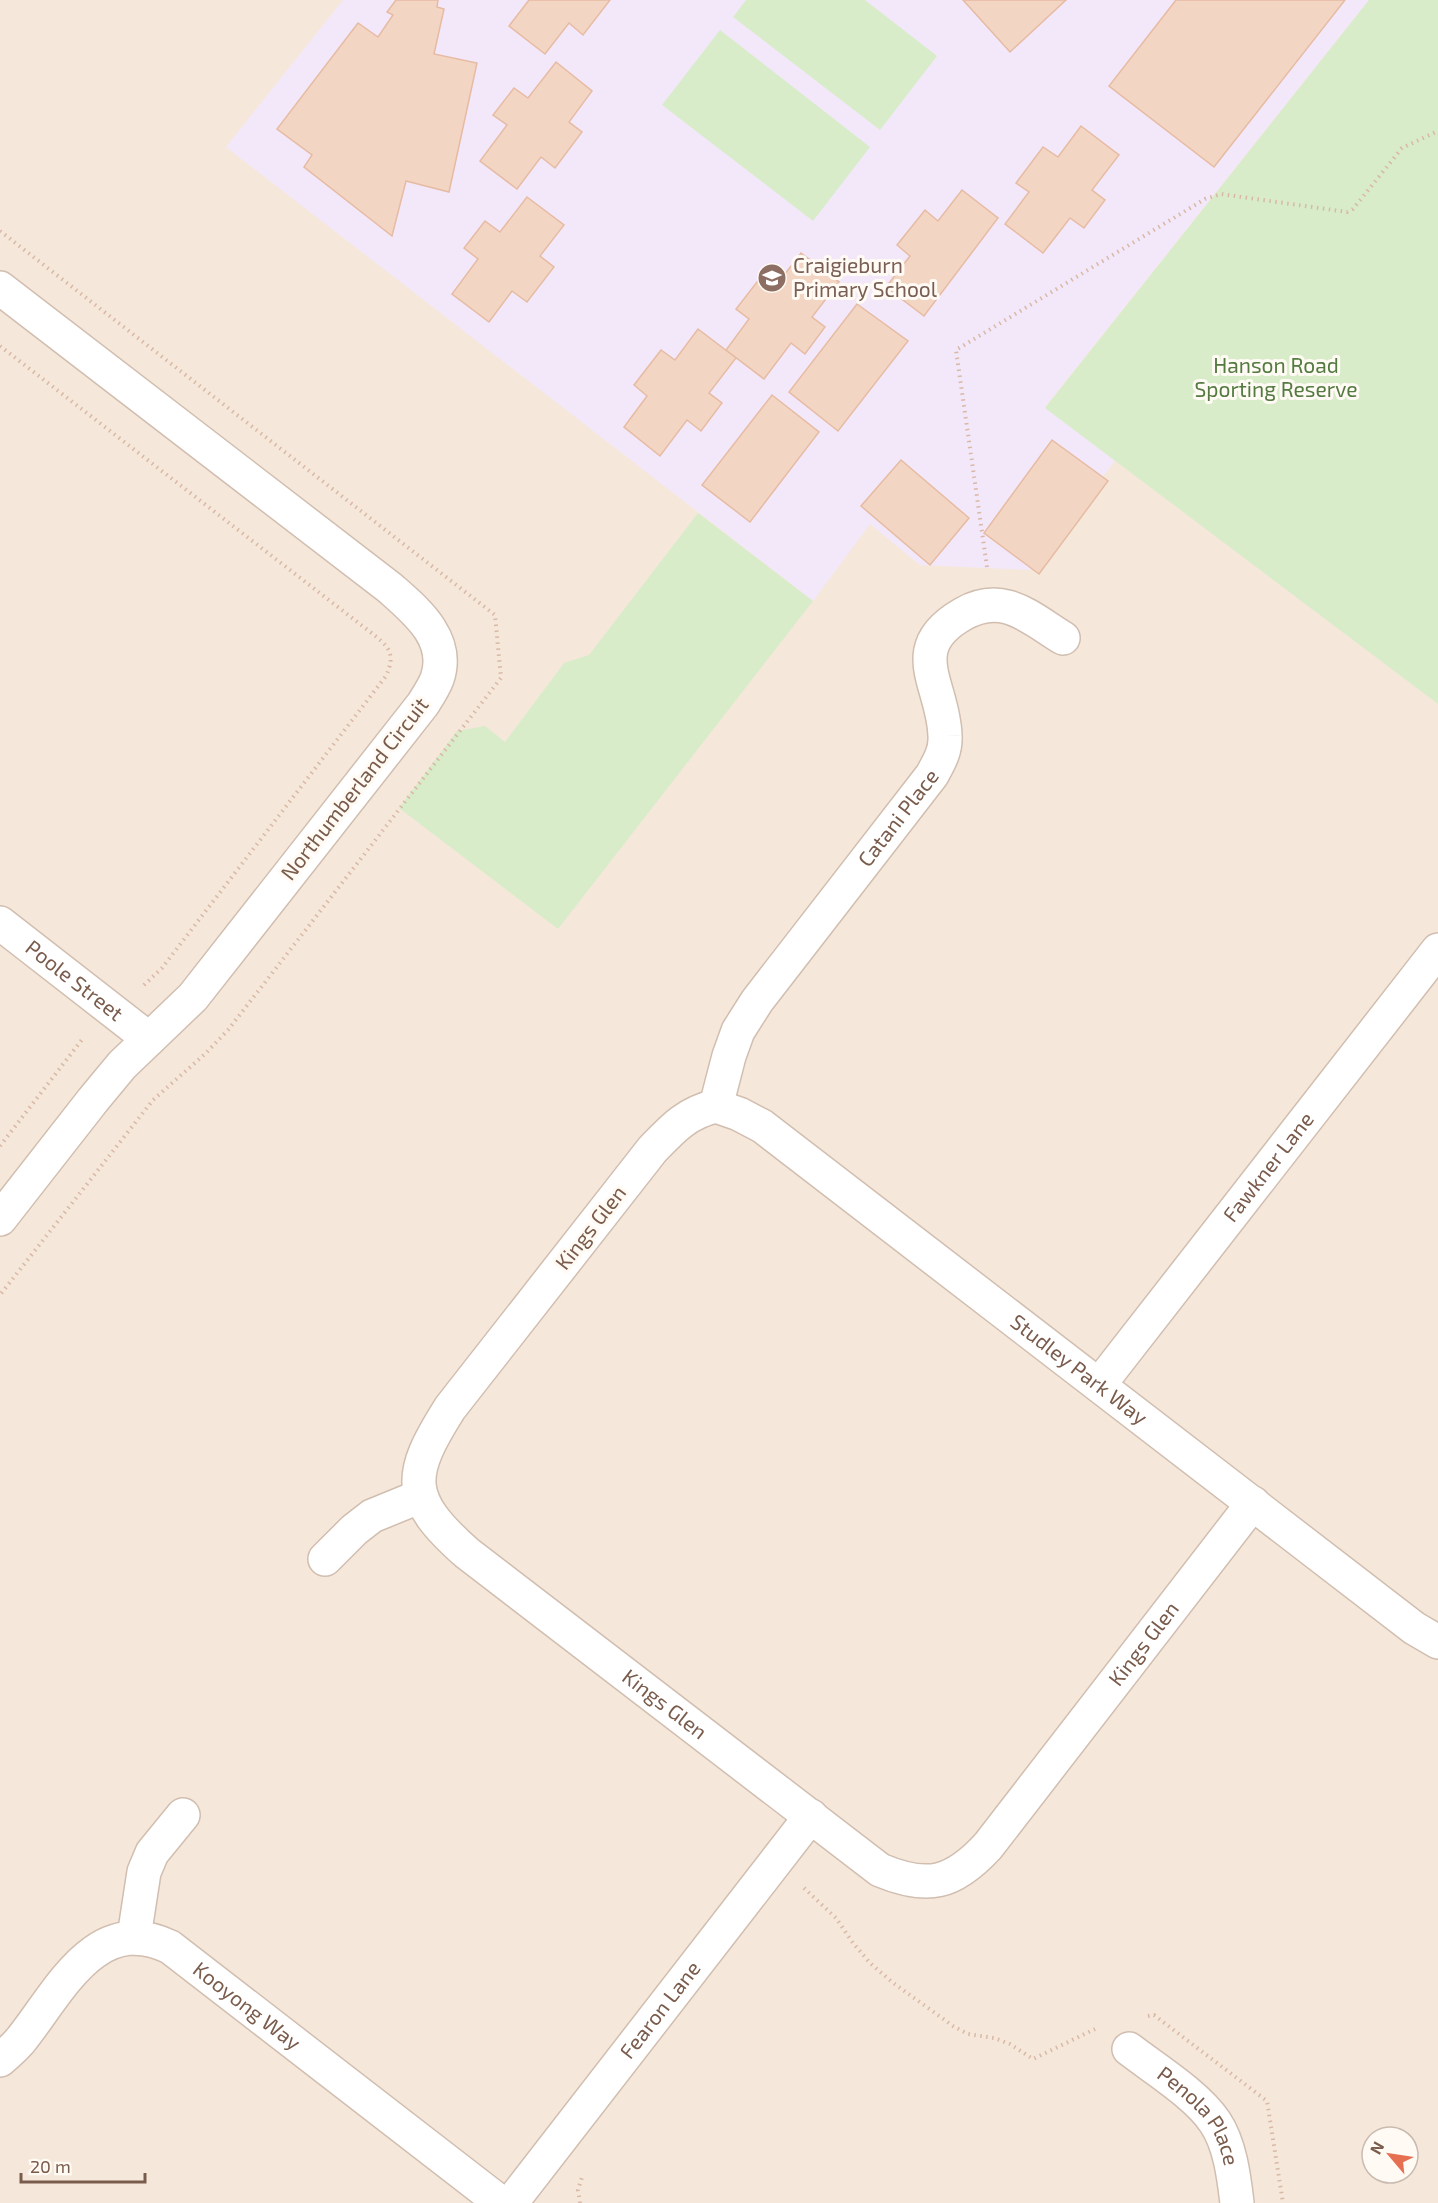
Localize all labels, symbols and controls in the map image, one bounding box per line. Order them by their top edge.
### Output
place label: Craigieburn Primary School [793,252,938,301]
school or university icon: Craigieburn Primary School [756,262,788,294]
park label: Hanson Road Sporting Reserve [1195,352,1357,401]
street label: Northumberland Circuit [275,692,433,884]
street label: Catani Place [852,763,943,871]
street label: Poole Street [21,934,129,1025]
street label: Fawkner Lane [1217,1106,1318,1226]
street label: Kings Glen [549,1180,630,1274]
street label: Studley Park Way [1006,1308,1153,1429]
street label: Kings Glen [1102,1596,1183,1690]
street label: Kings Glen [618,1663,713,1744]
street label: Kooyong Way [189,1956,306,2055]
street label: Fearon Lane [614,1956,705,2063]
street label: Penola Place [1153,2060,1245,2168]
north arrow [1360,2125,1420,2185]
text: N [1365,2138,1388,2157]
scale bar [21,2146,146,2184]
text: 20 m [30,2155,71,2177]

